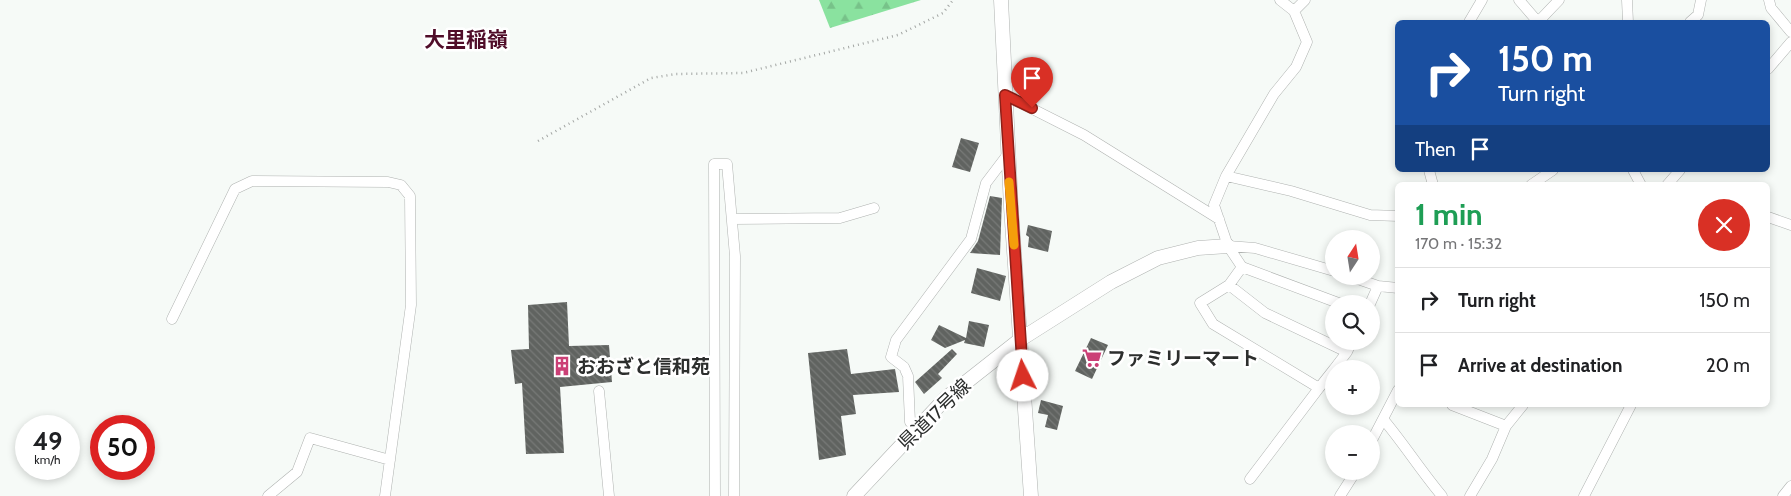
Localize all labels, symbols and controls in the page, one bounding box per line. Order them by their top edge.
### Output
district label: 大里稲嶺 [424,27,508,52]
text: 150 m [1498,37,1593,80]
icon: right [1415,40,1480,105]
pin [1011,57,1053,108]
icon: arrive [1018,64,1046,92]
text: Turn right [1498,80,1585,107]
icon: arrive [1466,135,1494,163]
text: Then [1415,138,1456,161]
text: 1 min [1415,196,1483,233]
button: close [1698,199,1750,251]
north arrow [1325,230,1380,285]
map controls [1325,230,1380,480]
text: 170 m · 15:32 [1415,234,1502,253]
icon: right [1415,286,1443,314]
text: Turn right [1458,289,1536,312]
text: 150 m [1699,289,1750,312]
button: search [1325,295,1380,350]
supermarket icon: ファミリーマート [1081,347,1103,369]
place label: ファミリーマート [1107,347,1259,370]
position arrow [996,349,1048,401]
icon: arrive [1415,351,1443,379]
text: Arrive at destination [1458,354,1622,377]
text: 20 m [1706,354,1750,377]
building icon: おおざと信和苑 [551,355,573,377]
place label: おおざと信和苑 [577,355,710,378]
button: + [1325,360,1380,415]
street label: 県道17号線 [893,374,975,455]
speed limit sign: 50 [90,415,155,480]
button: − [1325,425,1380,480]
text: 49 [33,426,62,456]
text: km/h [34,452,61,467]

